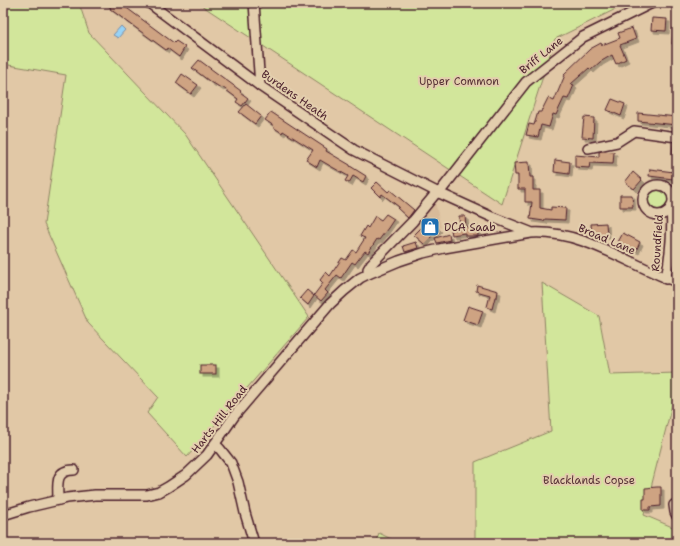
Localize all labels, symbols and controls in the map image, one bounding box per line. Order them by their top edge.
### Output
street label: Briff Lane [516,33,566,78]
street label: Burdens Heath [258,67,331,124]
park label: Upper Common [419,74,499,89]
street label: Roundfield [648,214,667,272]
shop icon: DCA Saab [419,216,441,238]
place label: DCA Saab [444,220,496,235]
street label: Broad Lane [576,221,638,258]
street label: Harts Hill Road [188,382,251,456]
park label: Blacklands Copse [543,473,635,488]

